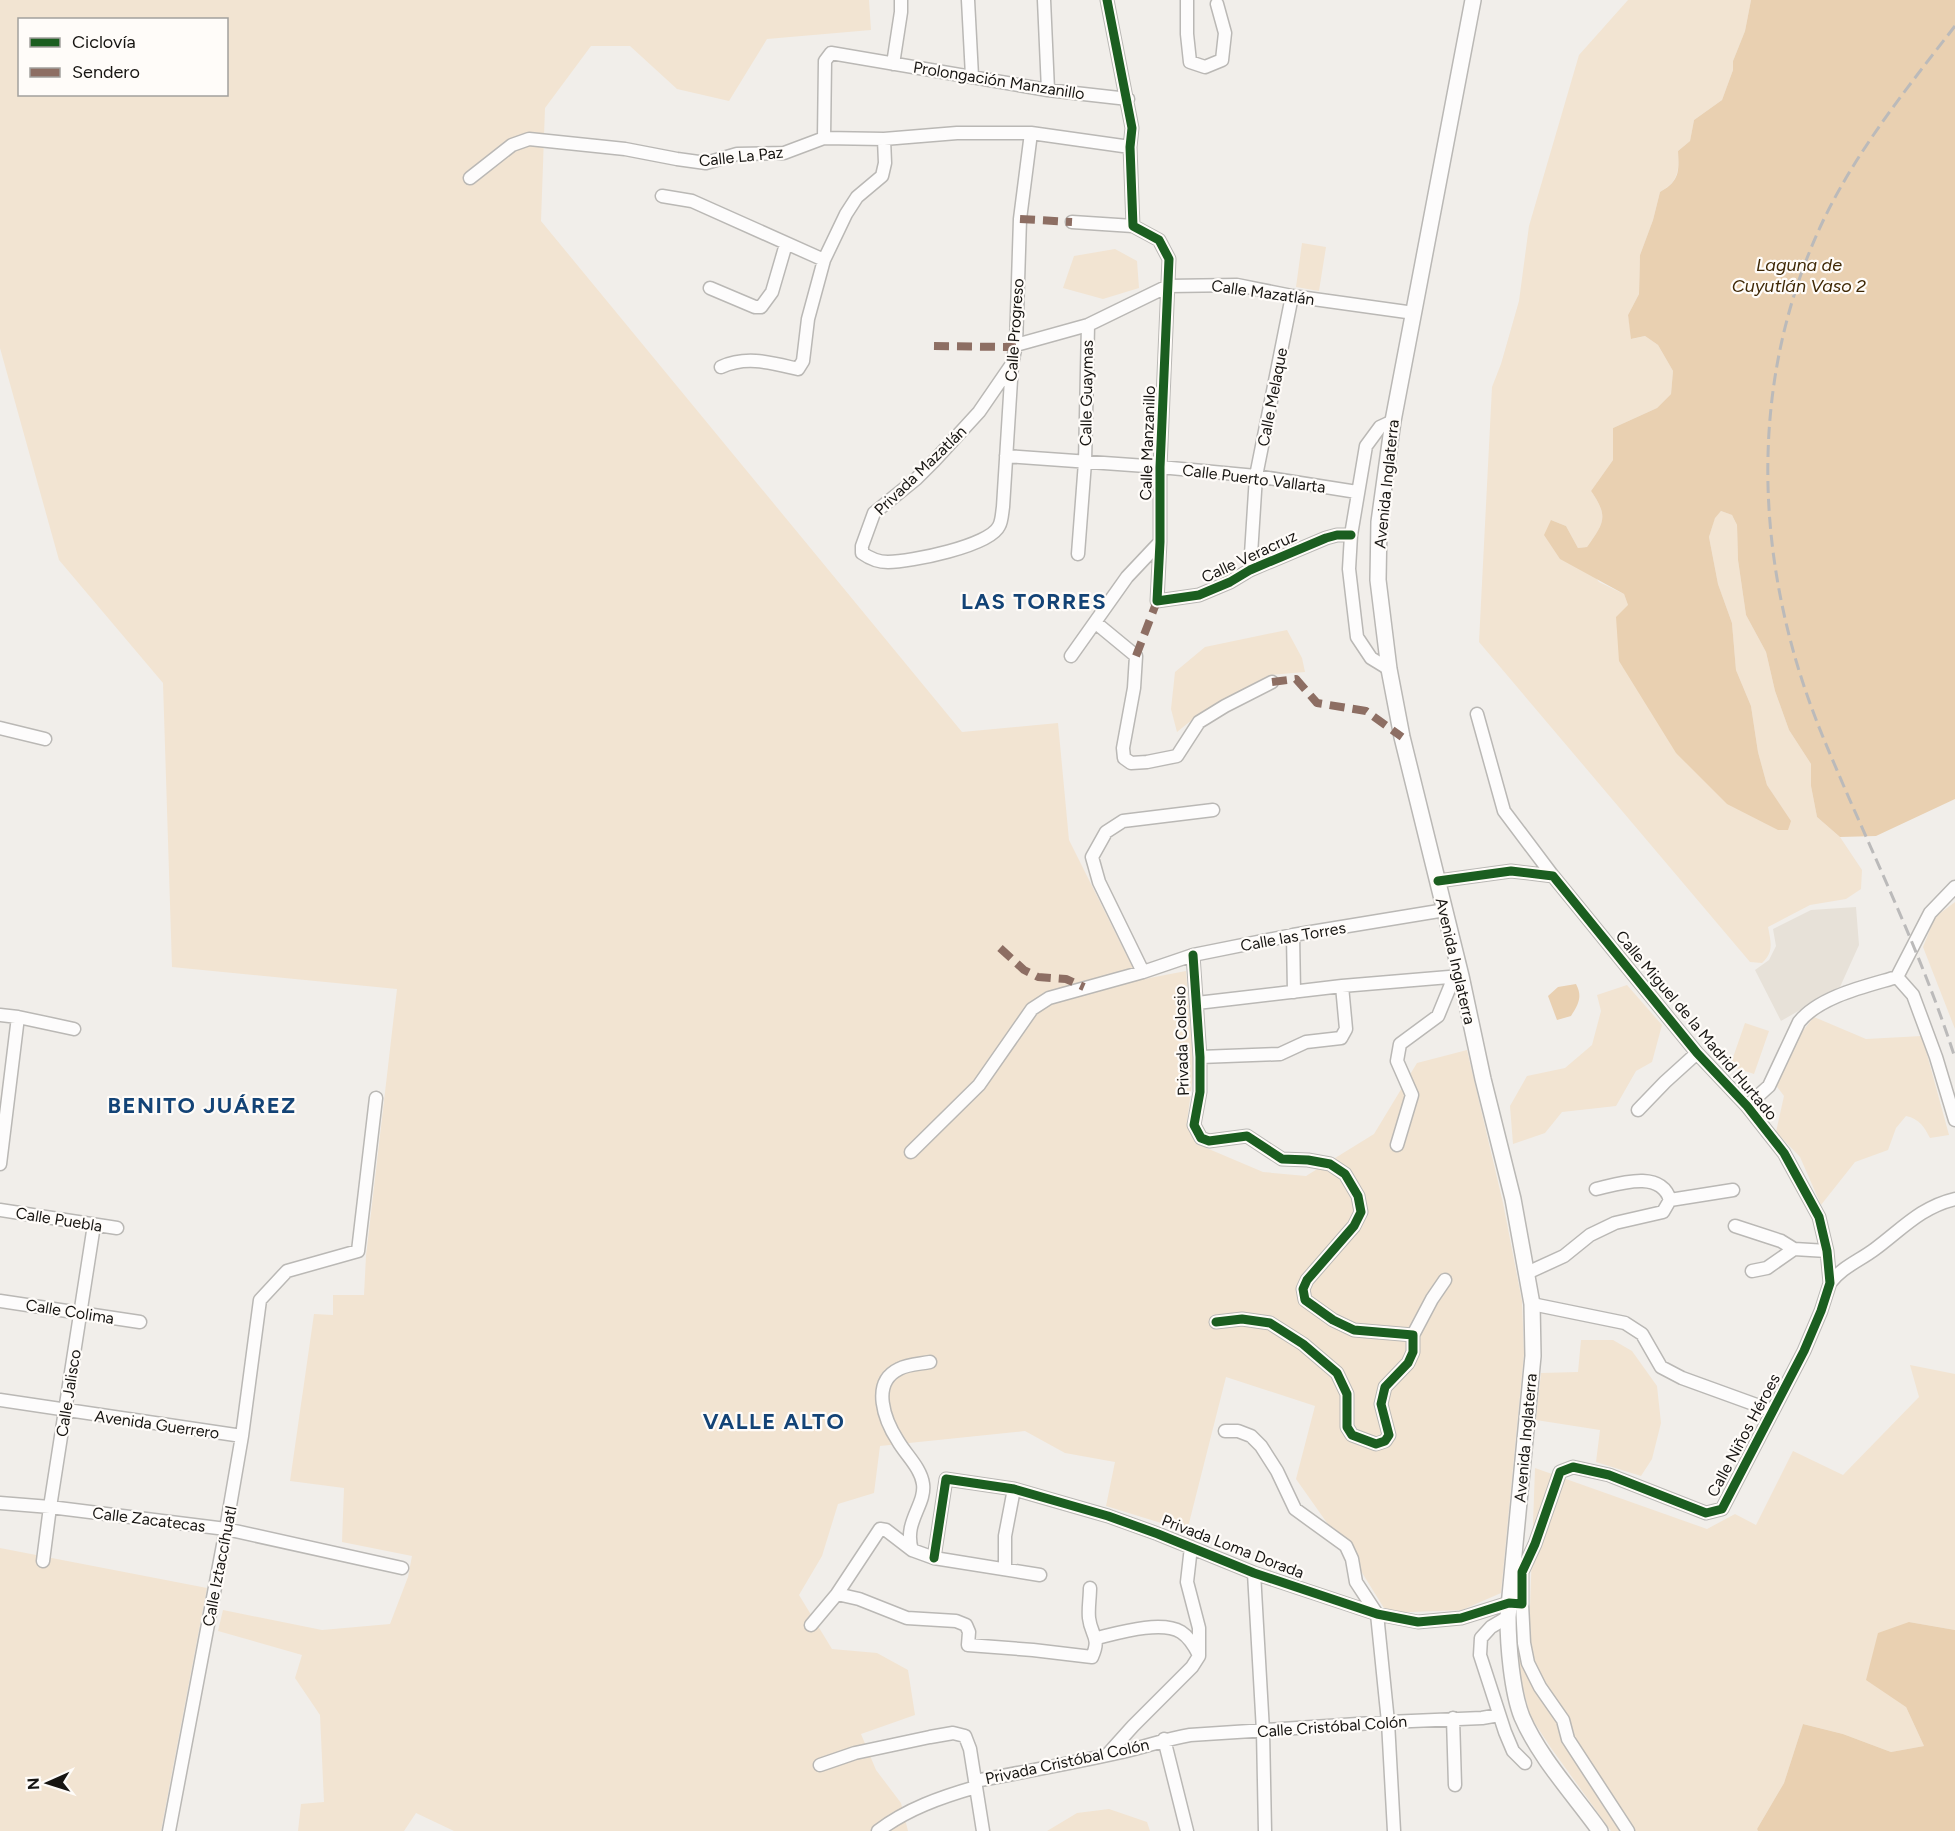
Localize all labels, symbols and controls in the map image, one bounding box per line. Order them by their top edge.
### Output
legend [18,18,228,96]
text: Ciclovía [72,31,136,53]
street label: Prolongación Manzanillo [912,58,1086,103]
text: Sendero [72,61,140,83]
street label: Calle La Paz [698,143,784,170]
water label: Laguna de Cuyutlán Vaso 2 [1732,254,1866,297]
street label: Calle Mazatlán [1210,276,1316,309]
street label: Calle Progreso [1001,278,1028,382]
street label: Calle Guaymas [1076,340,1097,446]
street label: Calle Melaque [1254,346,1291,448]
street label: Calle Manzanillo [1136,385,1159,501]
street label: Avenida Inglaterra [1370,419,1403,550]
street label: Privada Mazatlán [870,422,970,519]
street label: Calle Puerto Vallarta [1181,460,1327,497]
street label: Calle Veracruz [1199,526,1300,587]
district label: LAS TORRES [961,588,1107,615]
street label: Avenida Inglaterra [1432,896,1479,1026]
street label: Calle las Torres [1239,918,1347,955]
street label: Calle Miguel de la Madrid Hurtado [1612,927,1782,1124]
street label: Privada Colosio [1170,986,1193,1096]
district label: BENITO JUÁREZ [107,1092,297,1119]
street label: Calle Puebla [14,1203,104,1236]
street label: Calle Colima [24,1295,115,1328]
street label: Calle Jalisco [52,1348,85,1438]
street label: Calle Niños Héroes [1703,1370,1784,1500]
street label: Avenida Inglaterra [1510,1373,1541,1503]
street label: Avenida Guerrero [93,1406,221,1443]
district label: VALLE ALTO [703,1408,845,1435]
street label: Calle Zacatecas [91,1503,207,1536]
street label: Calle Iztaccíhuatl [198,1504,240,1628]
street label: Privada Loma Dorada [1159,1511,1307,1582]
street label: Calle Cristóbal Colón [1256,1712,1408,1741]
street label: Privada Cristóbal Colón [983,1735,1151,1788]
north arrow [18,1753,78,1813]
text: N [24,1777,43,1790]

